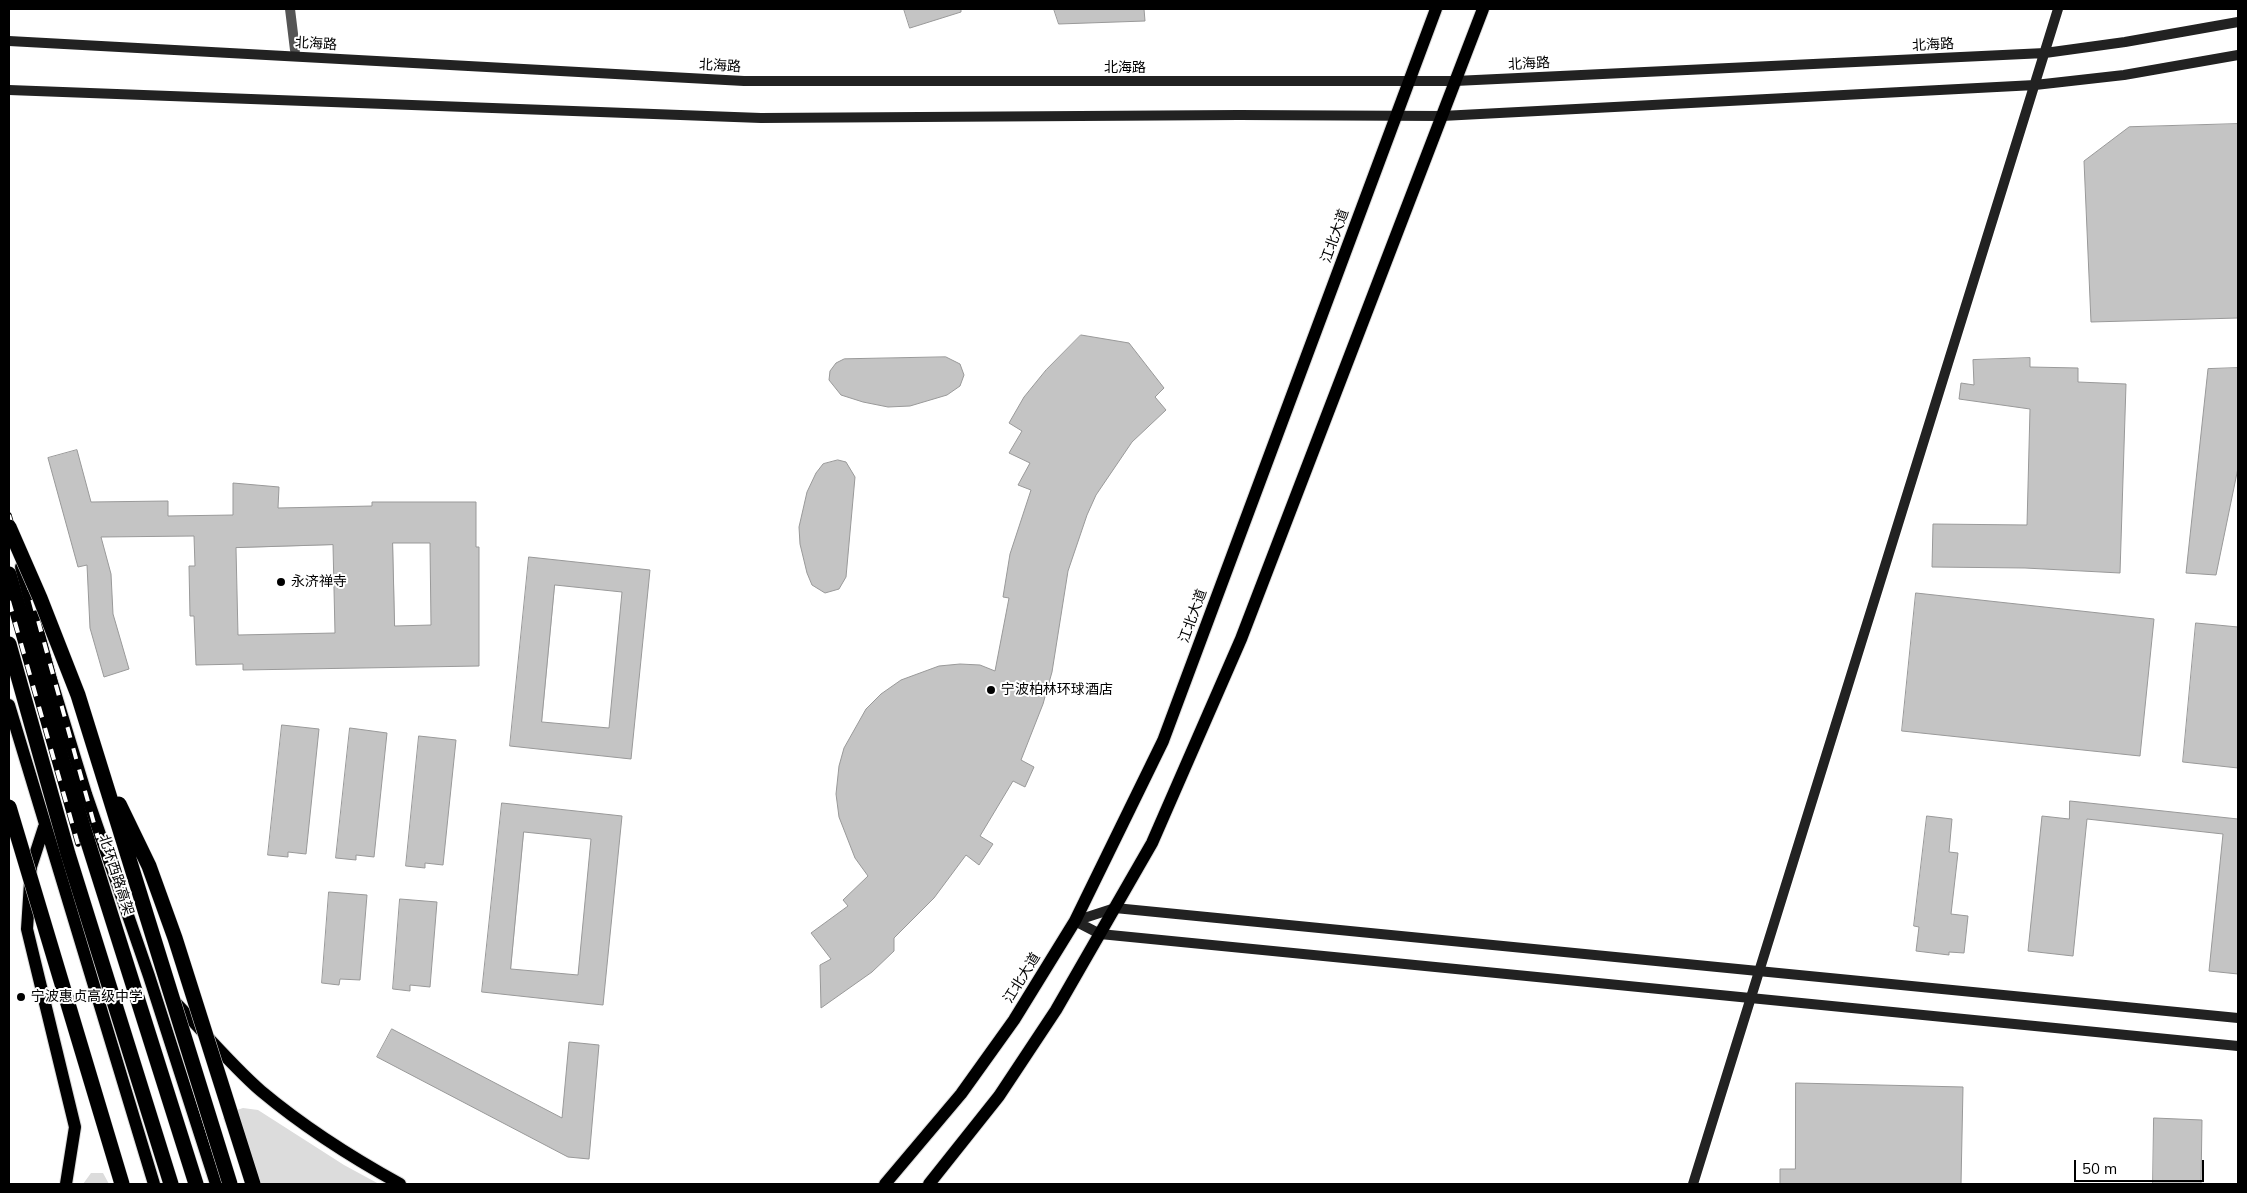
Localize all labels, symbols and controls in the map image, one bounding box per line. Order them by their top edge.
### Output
street label: 北海路 [295,35,337,53]
street label: 北海路 [1912,36,1954,54]
street label: 北海路 [1508,55,1550,73]
street label: 北海路 [699,57,741,75]
street label: 北海路 [1104,60,1146,76]
street label: 江北大道 [1318,207,1352,265]
place label: 永济禅寺 [291,574,347,590]
marker: 永济禅寺 [275,576,287,588]
street label: 江北大道 [1176,587,1210,645]
place label: 宁波柏林环球酒店 [1001,682,1113,698]
marker: 宁波柏林环球酒店 [985,684,997,696]
street label: 北环西路高架 [95,832,137,918]
street label: 江北大道 [1000,950,1044,1006]
place label: 宁波惠贞高级中学 [31,989,143,1005]
marker: 宁波惠贞高级中学 [15,991,27,1003]
scale bar [2077,1150,2207,1182]
text: 50 m [2082,1159,2117,1178]

